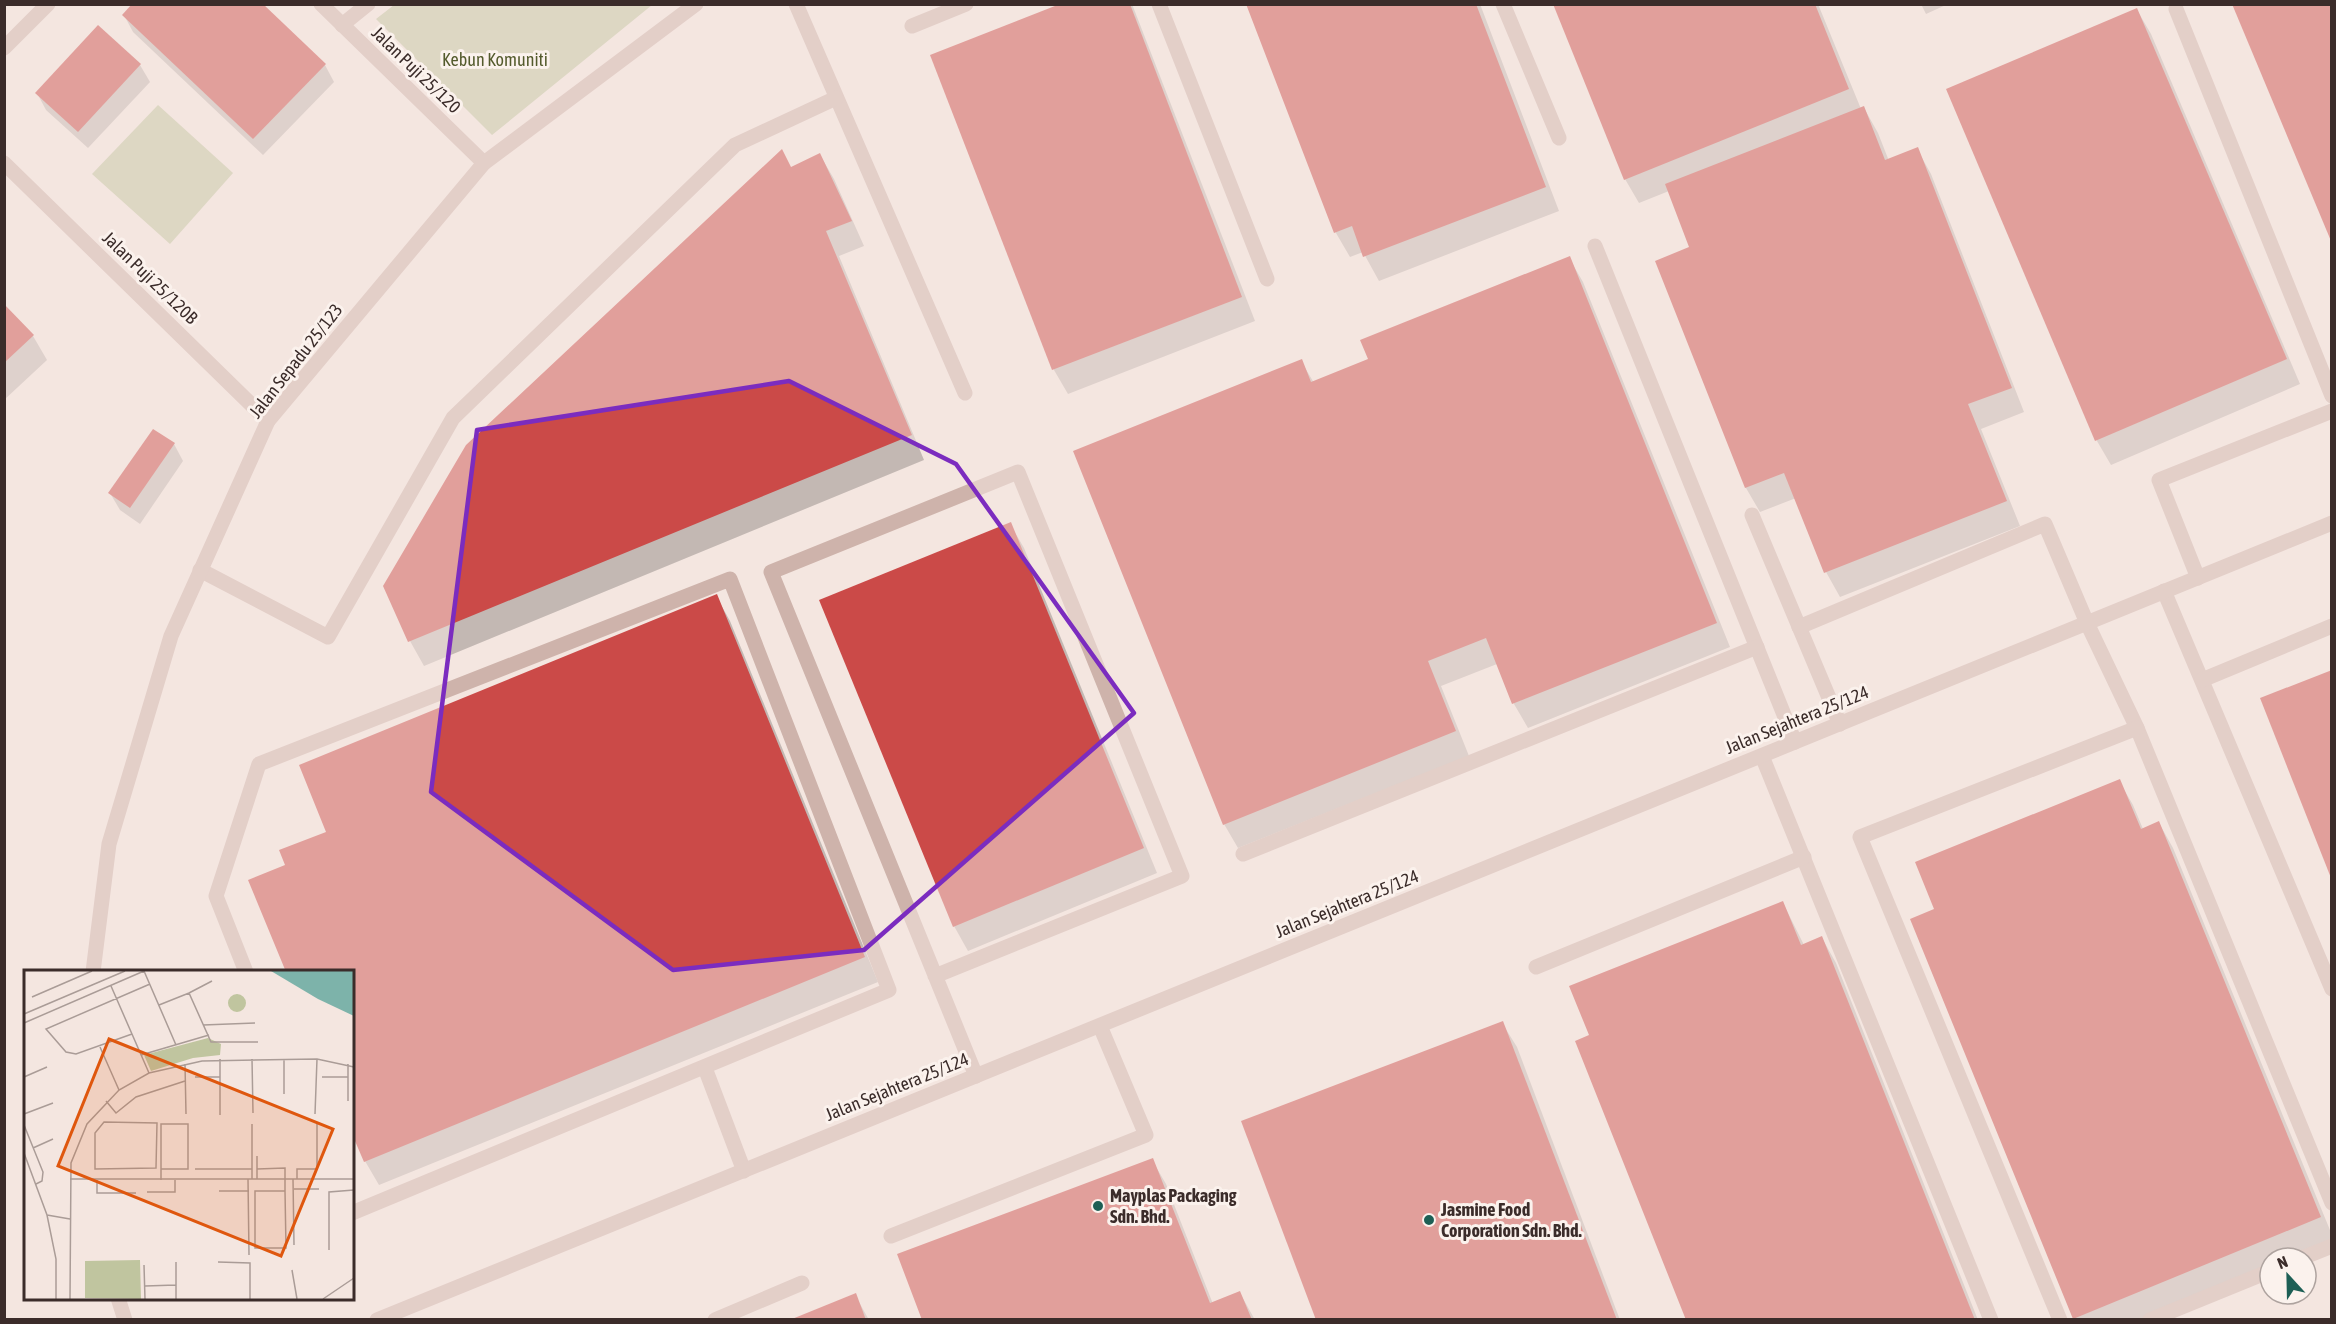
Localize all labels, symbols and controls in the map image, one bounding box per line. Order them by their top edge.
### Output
street label: Jalan Puji 25/120 [368,22,465,117]
park label: Kebun Komuniti [442,49,548,70]
street label: Jalan Puji 25/120B [99,227,202,328]
street label: Jalan Sepadu 25/123 [244,299,347,422]
street label: Jalan Sejahtera 25/124 [1722,681,1872,758]
street label: Jalan Sejahtera 25/124 [1272,865,1422,942]
inset map [24,970,354,1300]
street label: Jalan Sejahtera 25/124 [822,1048,972,1125]
place label: Mayplas Packaging Sdn. Bhd. [1110,1185,1237,1227]
marker: Mayplas Packaging Sdn. Bhd. [1091,1199,1105,1213]
place label: Jasmine Food Corporation Sdn. Bhd. [1440,1199,1582,1241]
marker: Jasmine Food Corporation Sdn. Bhd. [1422,1213,1436,1227]
north arrow [2258,1246,2318,1306]
text: N [2275,1252,2290,1272]

